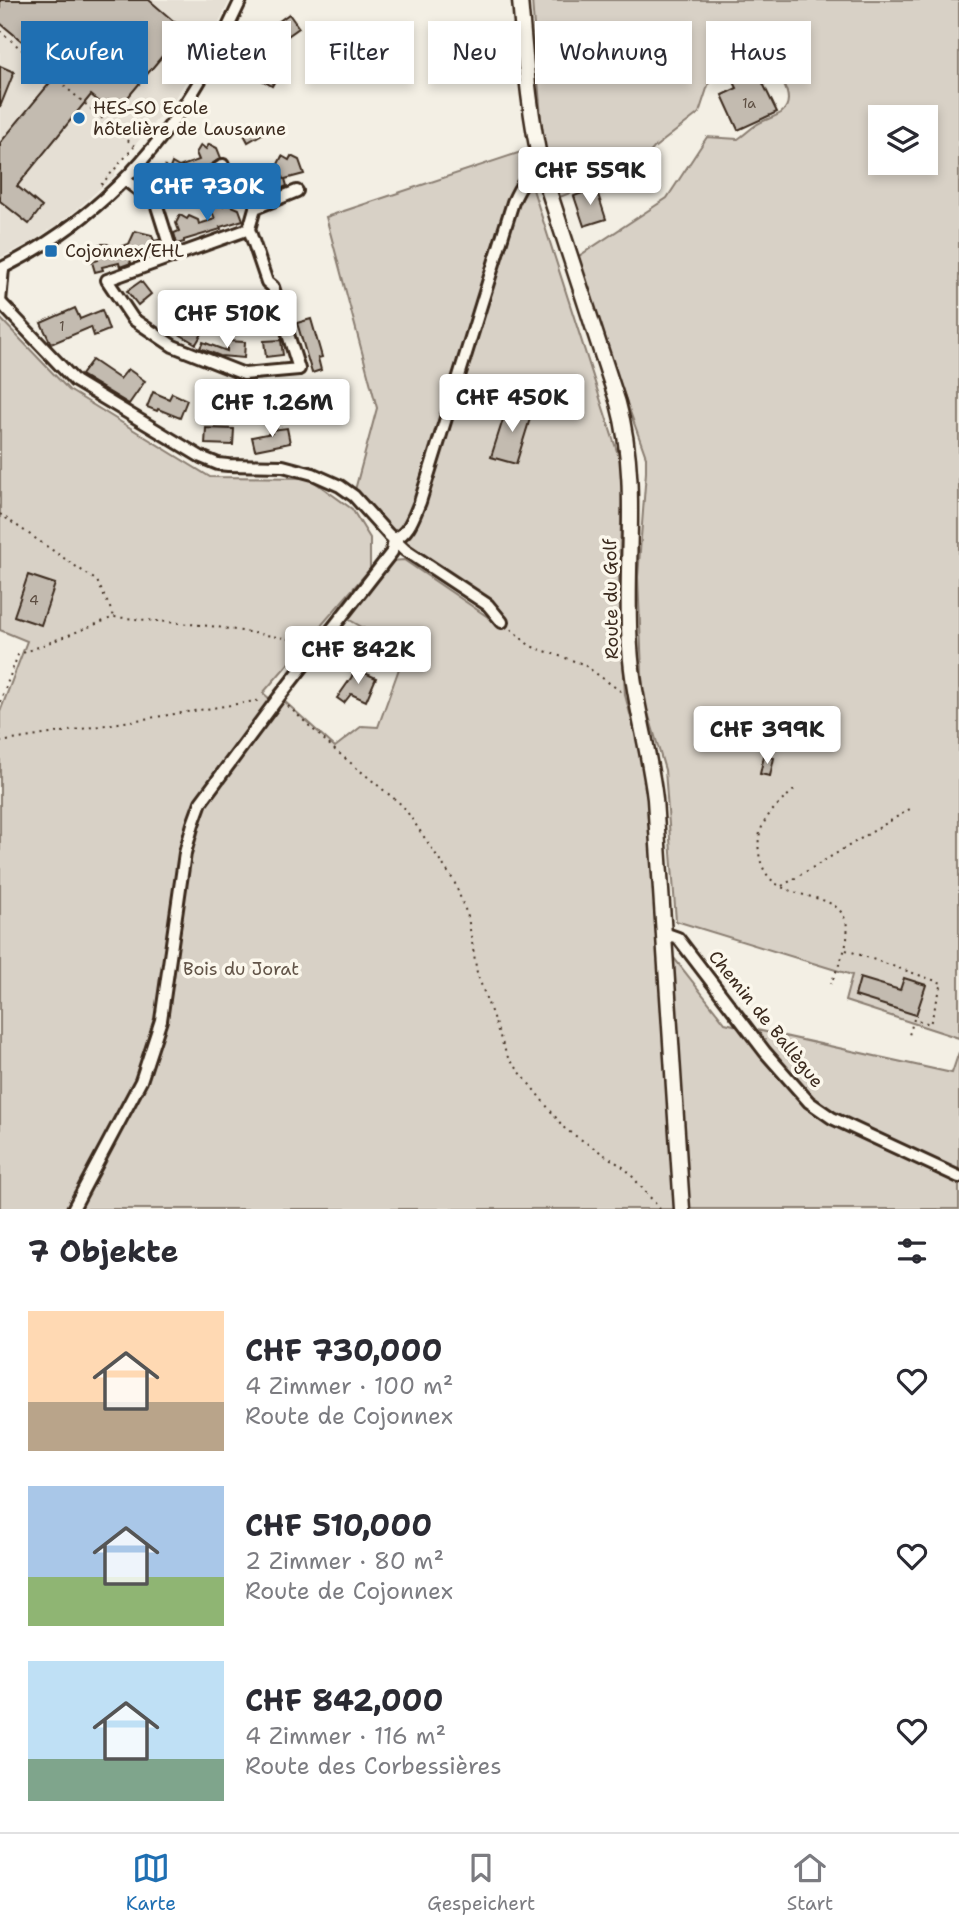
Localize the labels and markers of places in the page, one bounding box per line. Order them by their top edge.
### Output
place label: HES-SO Ecole hôtelière de Lausanne [93,96,286,141]
marker: HES-SO Ecole hôtelière de Lausanne [71,110,87,126]
pin: CHF 559K [518,148,662,207]
pin: CHF 730K [135,164,279,223]
place label: Cojonnex/EHL [65,239,184,263]
marker: Cojonnex/EHL [43,243,59,259]
pin: CHF 510K [155,290,299,350]
pin: CHF 450K [440,374,584,434]
pin: CHF 1.26M [192,380,352,439]
pin: CHF 842K [286,626,430,686]
pin: CHF 399K [695,706,839,766]

